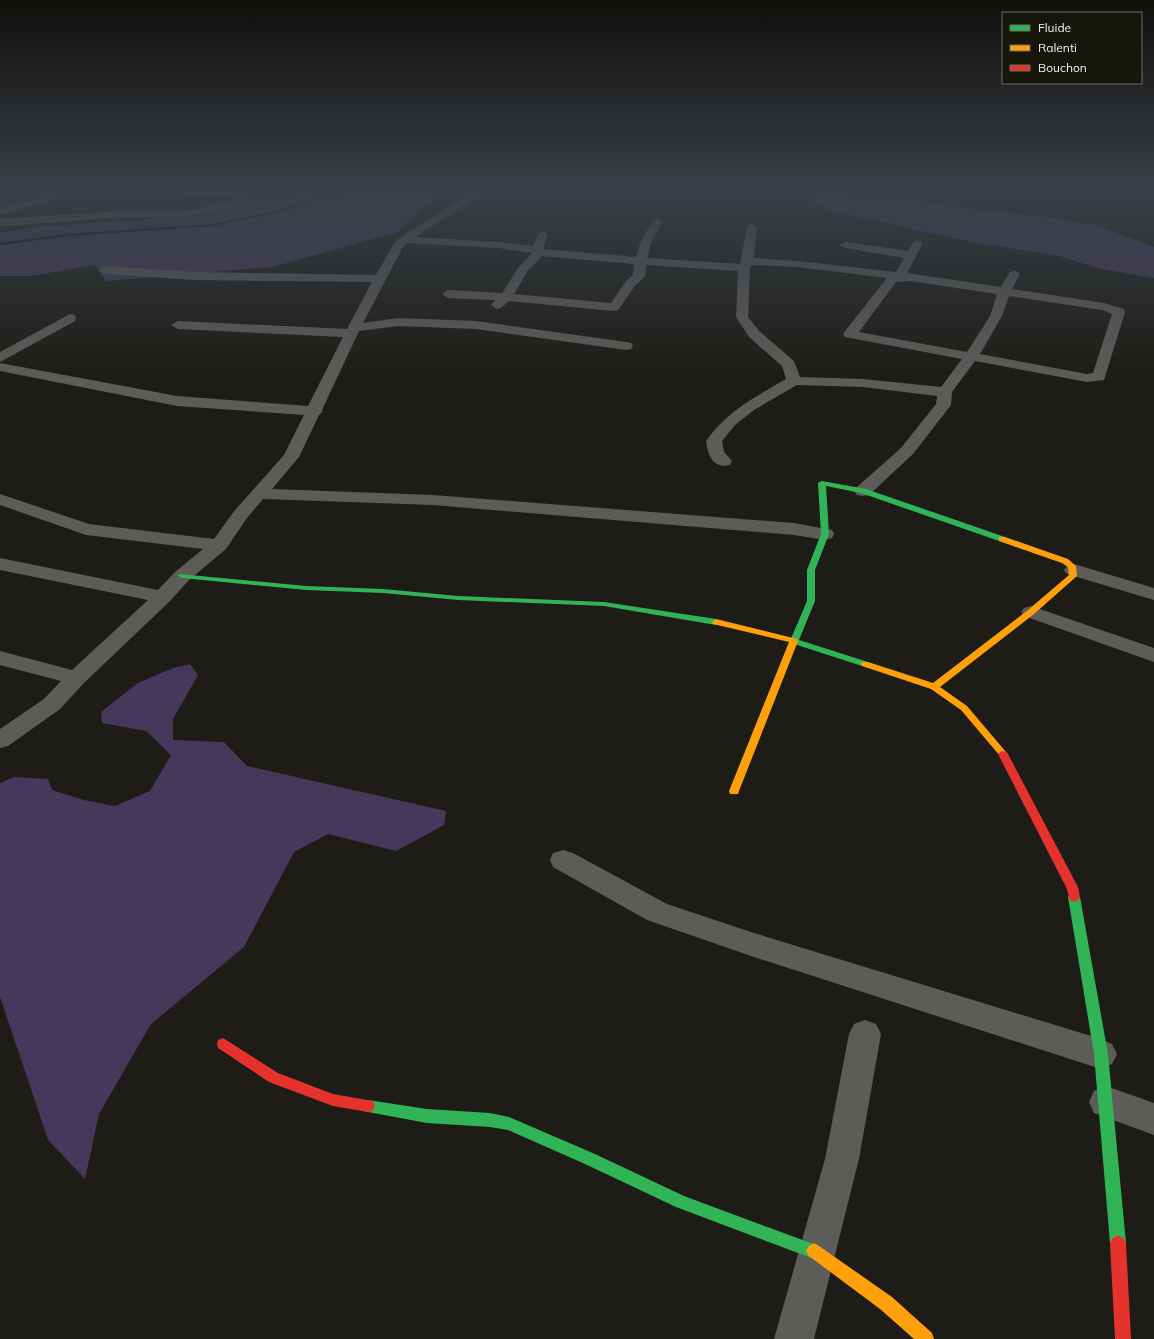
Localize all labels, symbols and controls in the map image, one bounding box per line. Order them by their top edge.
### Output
legend [1002,12,1142,84]
text: Fluide [1038,20,1071,35]
text: Ralenti [1038,40,1077,55]
text: Bouchon [1038,60,1087,75]

